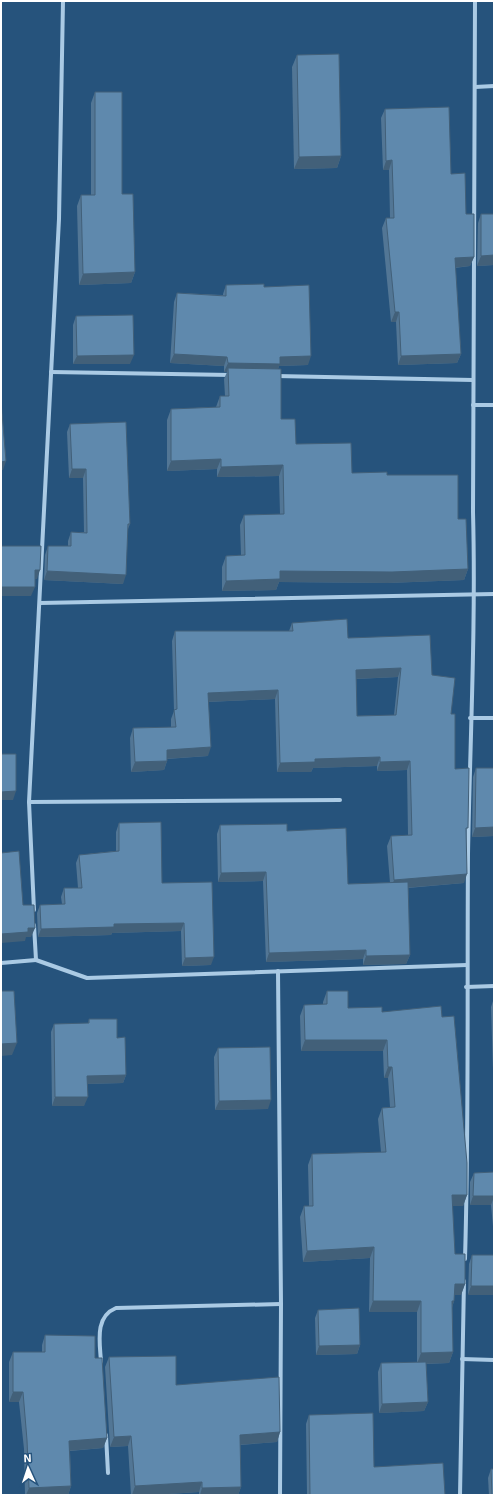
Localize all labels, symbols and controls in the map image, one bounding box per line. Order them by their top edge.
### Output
north arrow [8,1448,48,1488]
text: N [23,1451,32,1464]

